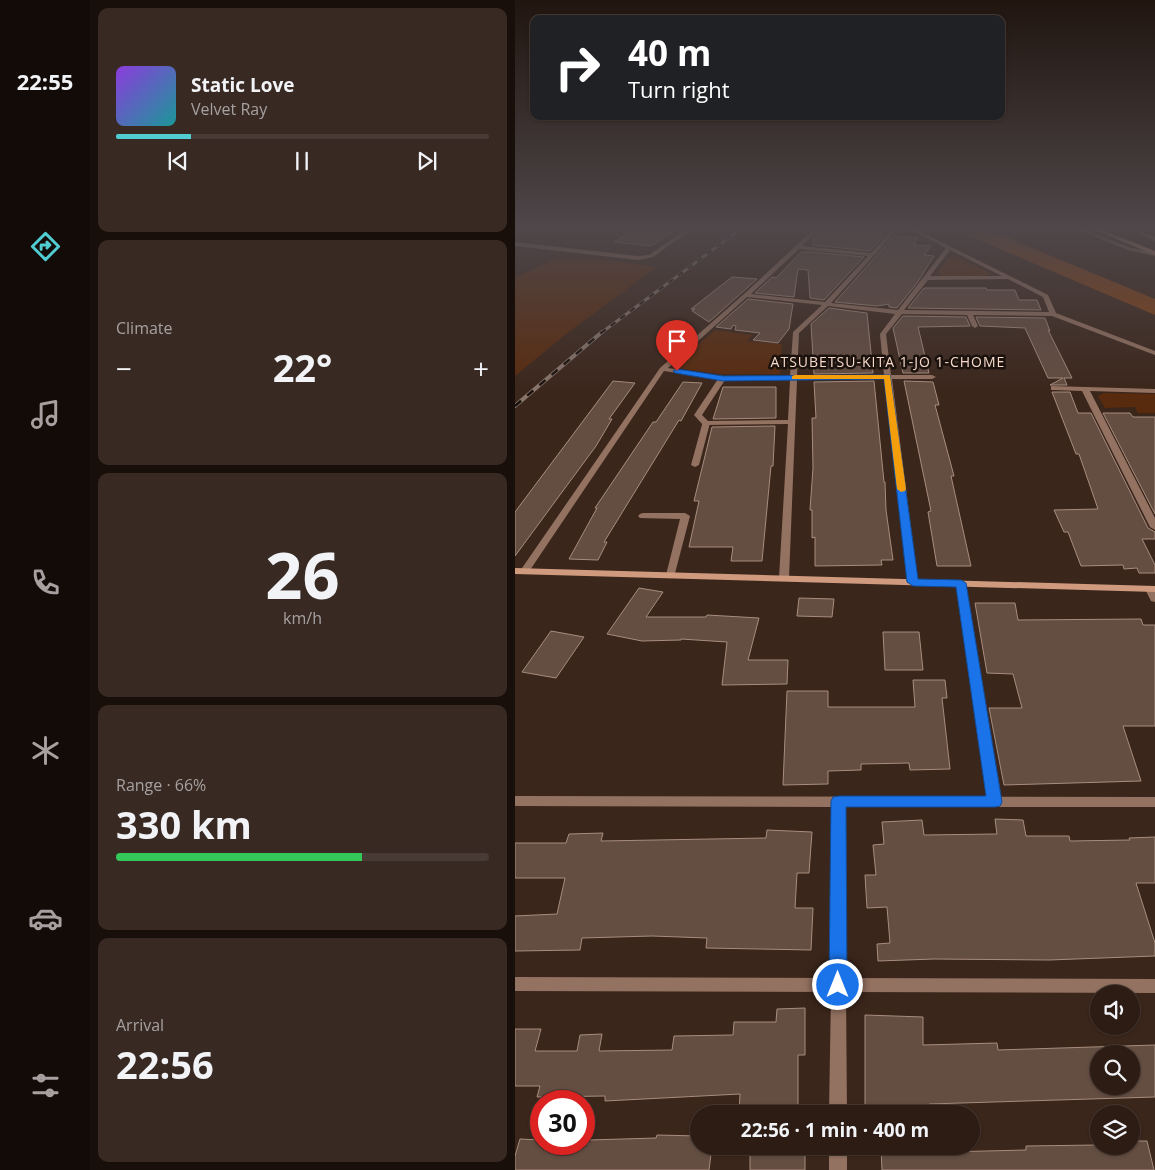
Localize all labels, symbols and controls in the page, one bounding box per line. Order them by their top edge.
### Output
text: 40 m [628,29,711,76]
icon: right [545,35,610,100]
text: 22:55 [17,66,73,96]
text: Static Love [191,72,294,98]
text: Turn right [628,74,730,104]
text: Velvet Ray [191,98,267,120]
icon: previous [164,147,192,175]
icon: pause [288,147,316,175]
icon: next [413,147,441,175]
icon: directions [28,229,63,264]
text: Climate [116,317,173,339]
pin [656,320,698,371]
icon: arrive [663,327,691,355]
text: 22° [273,341,332,393]
text: − [116,349,132,387]
text: + [473,349,489,387]
district label: ATSUBETSU-KITA 1-JO 1-CHOME [771,352,1005,371]
icon: music [28,397,63,432]
text: 26 [265,530,340,618]
icon: phone [28,565,63,600]
text: km/h [283,607,322,629]
icon: climate [28,733,63,768]
text: Range · 66% [116,774,206,796]
text: 330 km [116,798,252,850]
icon: car [28,901,63,936]
position arrow [811,958,863,1010]
map controls [1090,985,1140,1155]
button: sound [1090,985,1140,1035]
text: Arrival [116,1014,164,1036]
text: 22:56 [116,1038,214,1090]
button: search [1090,1045,1140,1095]
icon: filters [28,1068,63,1103]
speed limit sign: 30 [530,1090,595,1155]
button: layers [1090,1105,1140,1155]
text: 22:56 · 1 min · 400 m [741,1117,929,1143]

